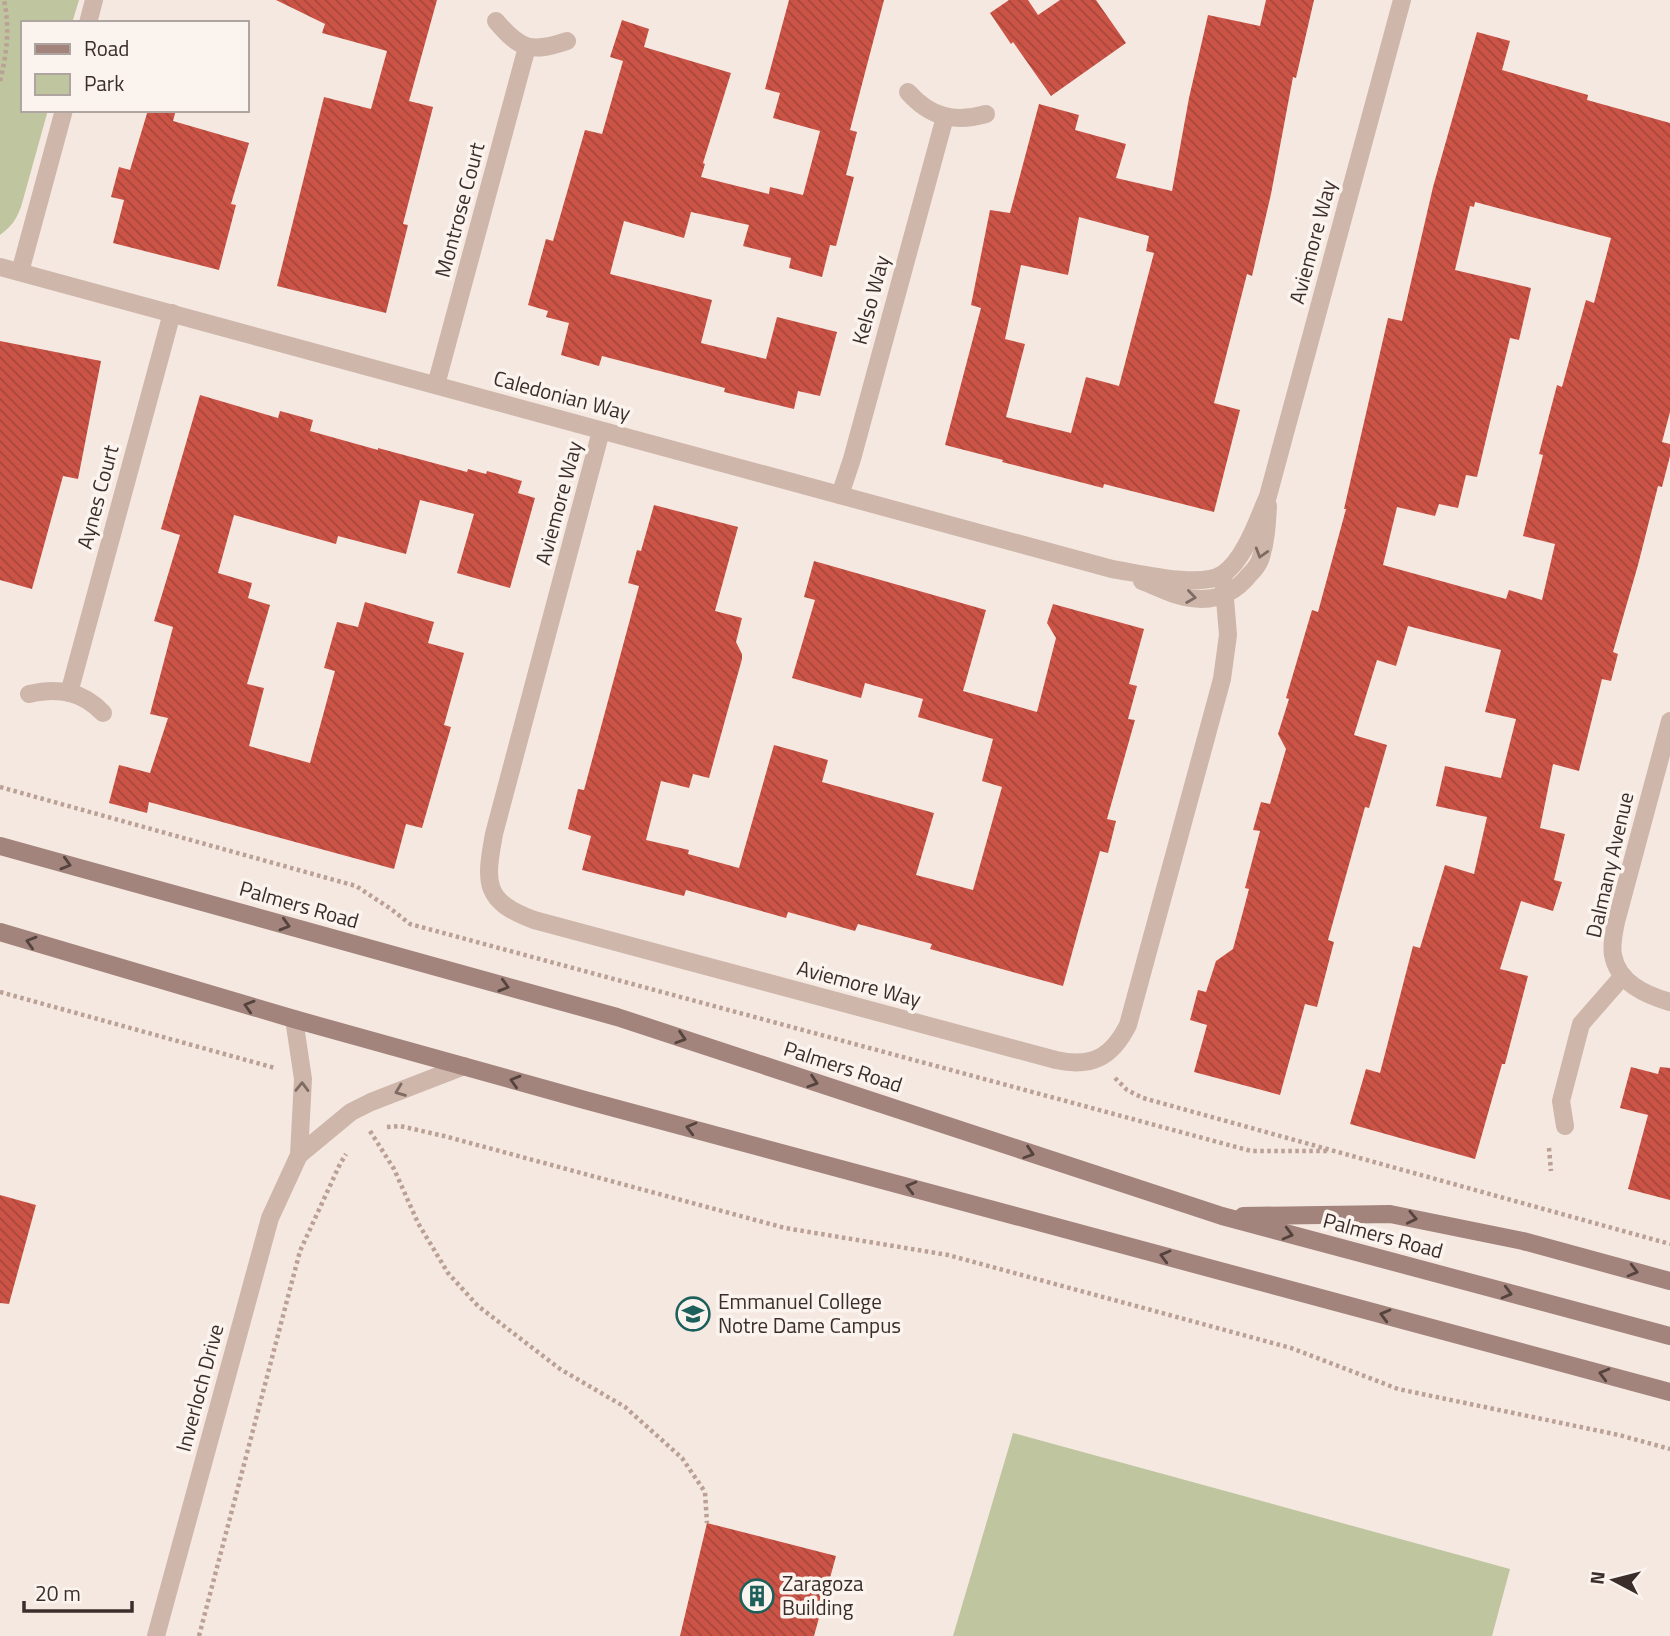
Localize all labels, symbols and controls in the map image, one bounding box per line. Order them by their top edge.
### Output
legend [21,21,248,112]
text: Road [84,32,129,64]
text: Park [84,67,124,99]
street label: Montrose Court [426,138,493,281]
street label: Aviemore Way [1280,176,1344,307]
street label: Kelso Way [843,251,897,348]
street label: Caledonian Way [490,361,634,429]
street label: Aviemore Way [526,437,590,568]
street label: Aynes Court [68,440,126,552]
one-way arrow [1255,547,1270,559]
one-way arrow [1185,589,1196,604]
street label: Dalmany Avenue [1577,789,1641,941]
one-way arrow [60,856,72,870]
street label: Palmers Road [236,872,363,936]
one-way arrow [279,916,291,931]
one-way arrow [25,935,37,950]
street label: Aviemore Way [794,951,925,1015]
one-way arrow [498,977,510,992]
one-way arrow [244,999,256,1014]
one-way arrow [675,1030,687,1044]
street label: Palmers Road [780,1032,907,1100]
one-way arrow [807,1073,819,1088]
one-way arrow [510,1074,522,1089]
one-way arrow [294,1081,310,1092]
one-way arrow [395,1082,407,1096]
one-way arrow [685,1122,697,1137]
one-way arrow [1023,1145,1035,1159]
one-way arrow [905,1181,917,1196]
street label: Palmers Road [1320,1204,1447,1266]
one-way arrow [1406,1210,1418,1225]
one-way arrow [1281,1226,1293,1240]
one-way arrow [1159,1249,1171,1264]
one-way arrow [1627,1263,1639,1277]
one-way arrow [1501,1284,1513,1299]
place label: Emmanuel College Notre Dame Campus [718,1285,901,1341]
school or university icon: Emmanuel College Notre Dame Campus [674,1295,712,1333]
one-way arrow [1379,1309,1391,1323]
street label: Inverloch Drive [167,1320,231,1455]
one-way arrow [1598,1368,1610,1383]
north arrow [1579,1545,1649,1615]
place label: Zaragoza Building [782,1567,864,1623]
scale bar [24,1570,133,1614]
text: N [1581,1570,1612,1586]
text: 20 m [35,1577,81,1609]
building icon: Zaragoza Building [738,1577,776,1615]

